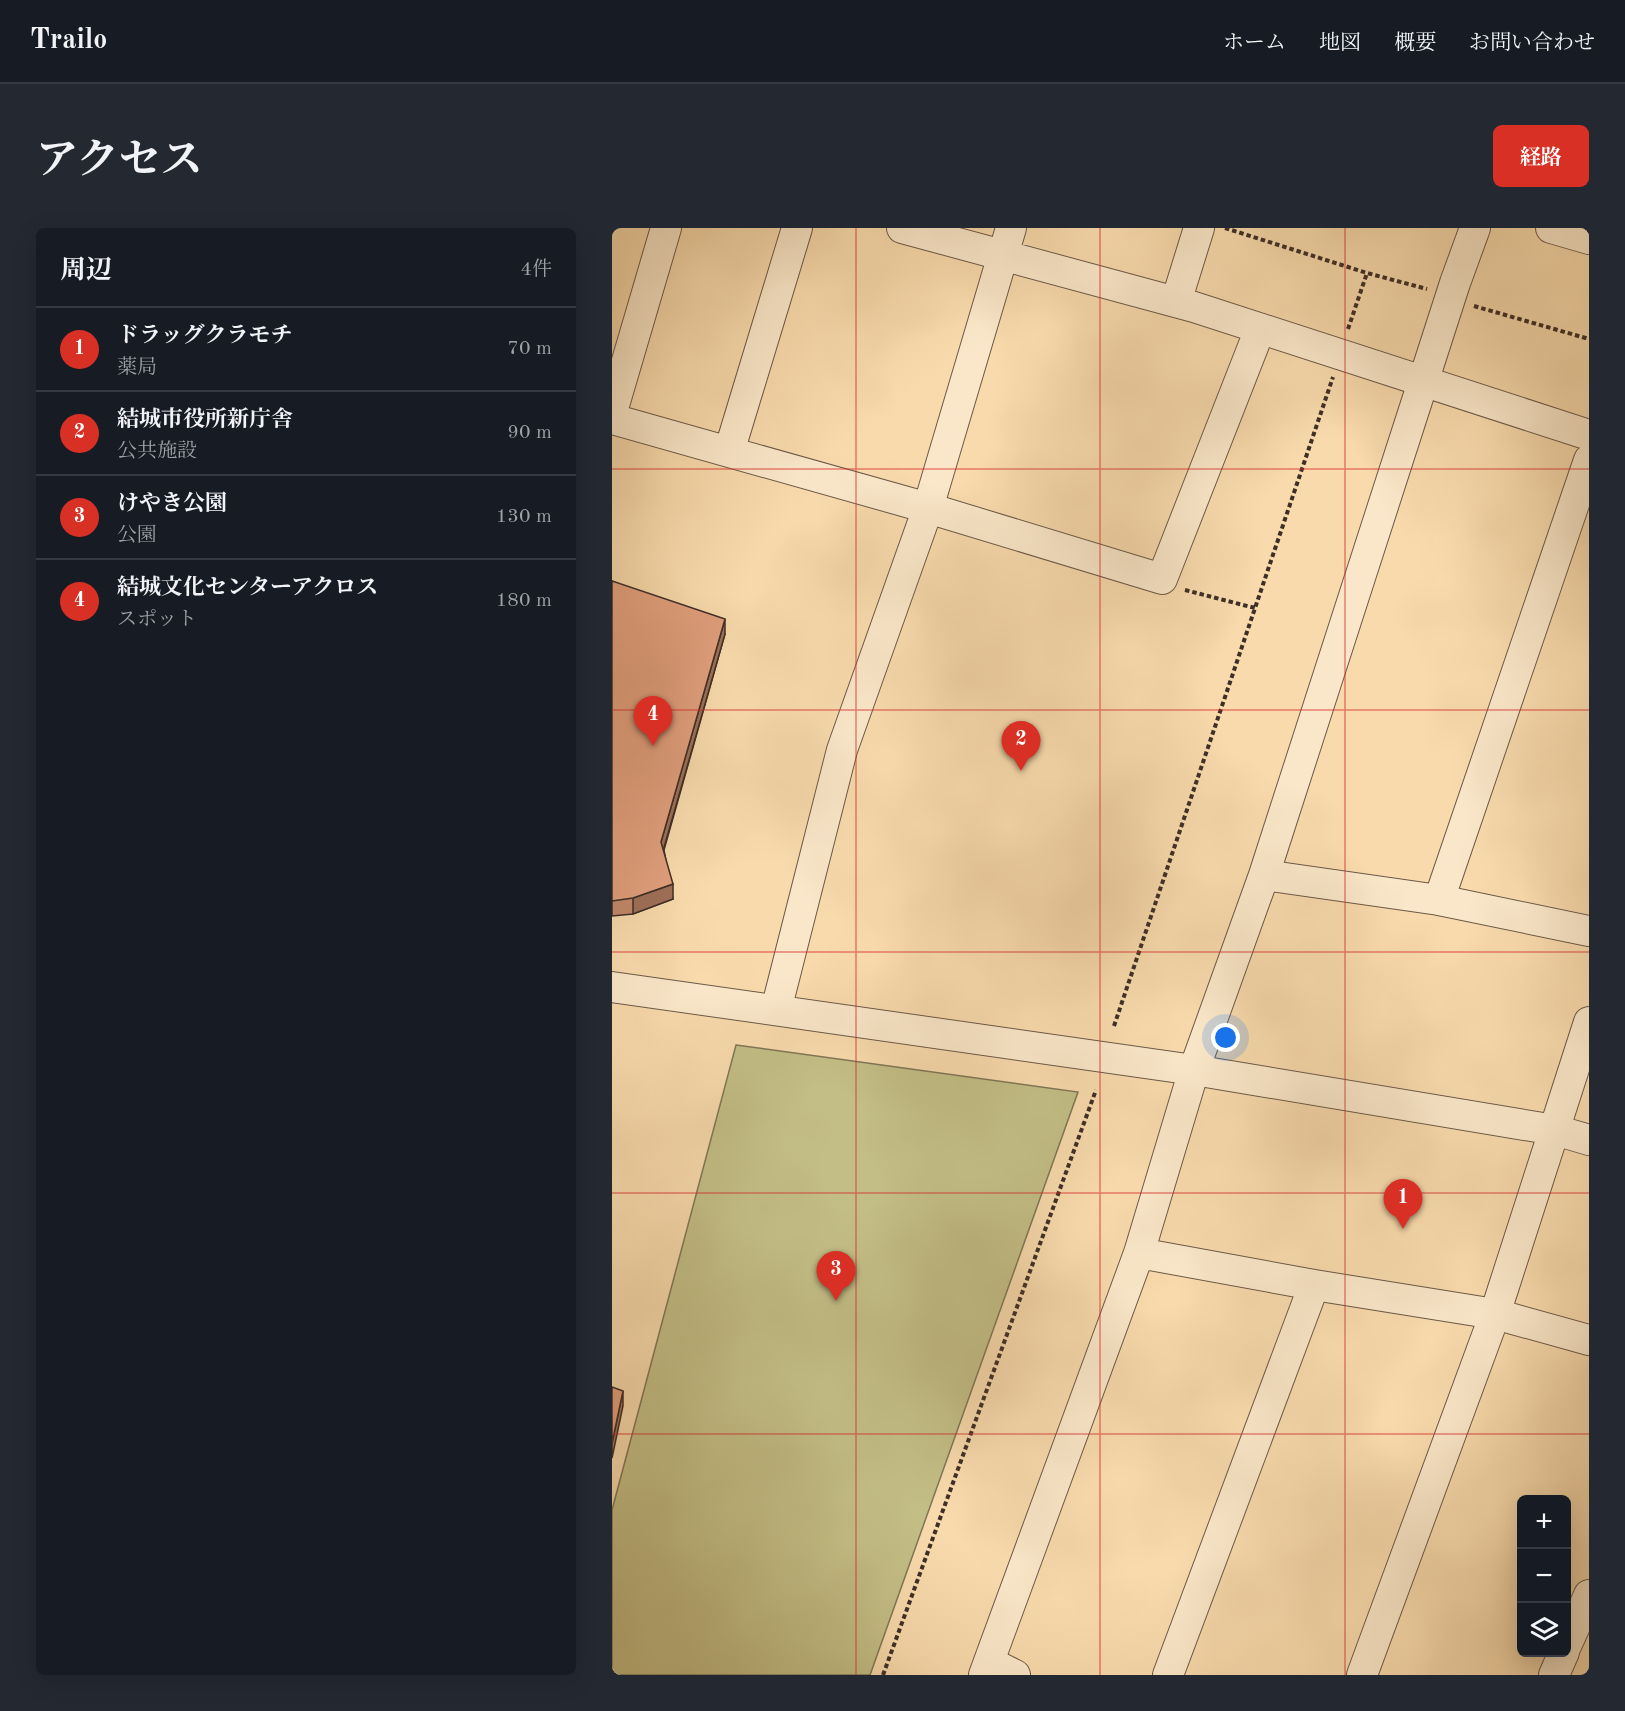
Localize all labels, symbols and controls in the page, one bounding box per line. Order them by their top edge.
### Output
text: Trailo [30,27,107,55]
text: ホーム [1223,33,1286,54]
text: 地図 [1319,33,1361,54]
text: 概要 [1394,33,1436,54]
text: お問い合わせ [1469,33,1595,54]
button: 経路 [1493,125,1589,187]
text: アクセス [36,141,203,183]
text: 周辺 [60,258,112,284]
text: 4件 [520,260,552,280]
text: ドラッグクラモチ [117,325,293,347]
text: 1 [74,339,85,359]
text: 70 m [507,339,552,359]
text: 薬局 [117,358,157,378]
text: 結城市役所新庁舎 [117,409,293,431]
text: 2 [74,423,85,443]
text: 90 m [507,423,552,443]
text: 公共施設 [117,442,197,462]
text: けやき公園 [117,493,227,515]
text: 3 [74,507,85,527]
text: 130 m [496,507,552,527]
text: 公園 [117,526,157,546]
text: 結城文化センターアクロス [117,577,378,599]
text: 4 [74,591,85,611]
text: 180 m [496,591,552,611]
text: スポット [117,610,197,630]
pin: 4 [634,696,672,746]
pin: 2 [1002,722,1040,771]
your location [1211,1023,1240,1052]
pin: 1 [1384,1180,1422,1229]
pin: 3 [816,1252,856,1301]
map controls [1517,1495,1571,1657]
button: + [1517,1495,1571,1549]
button: − [1517,1549,1571,1603]
button: layers [1517,1603,1571,1657]

